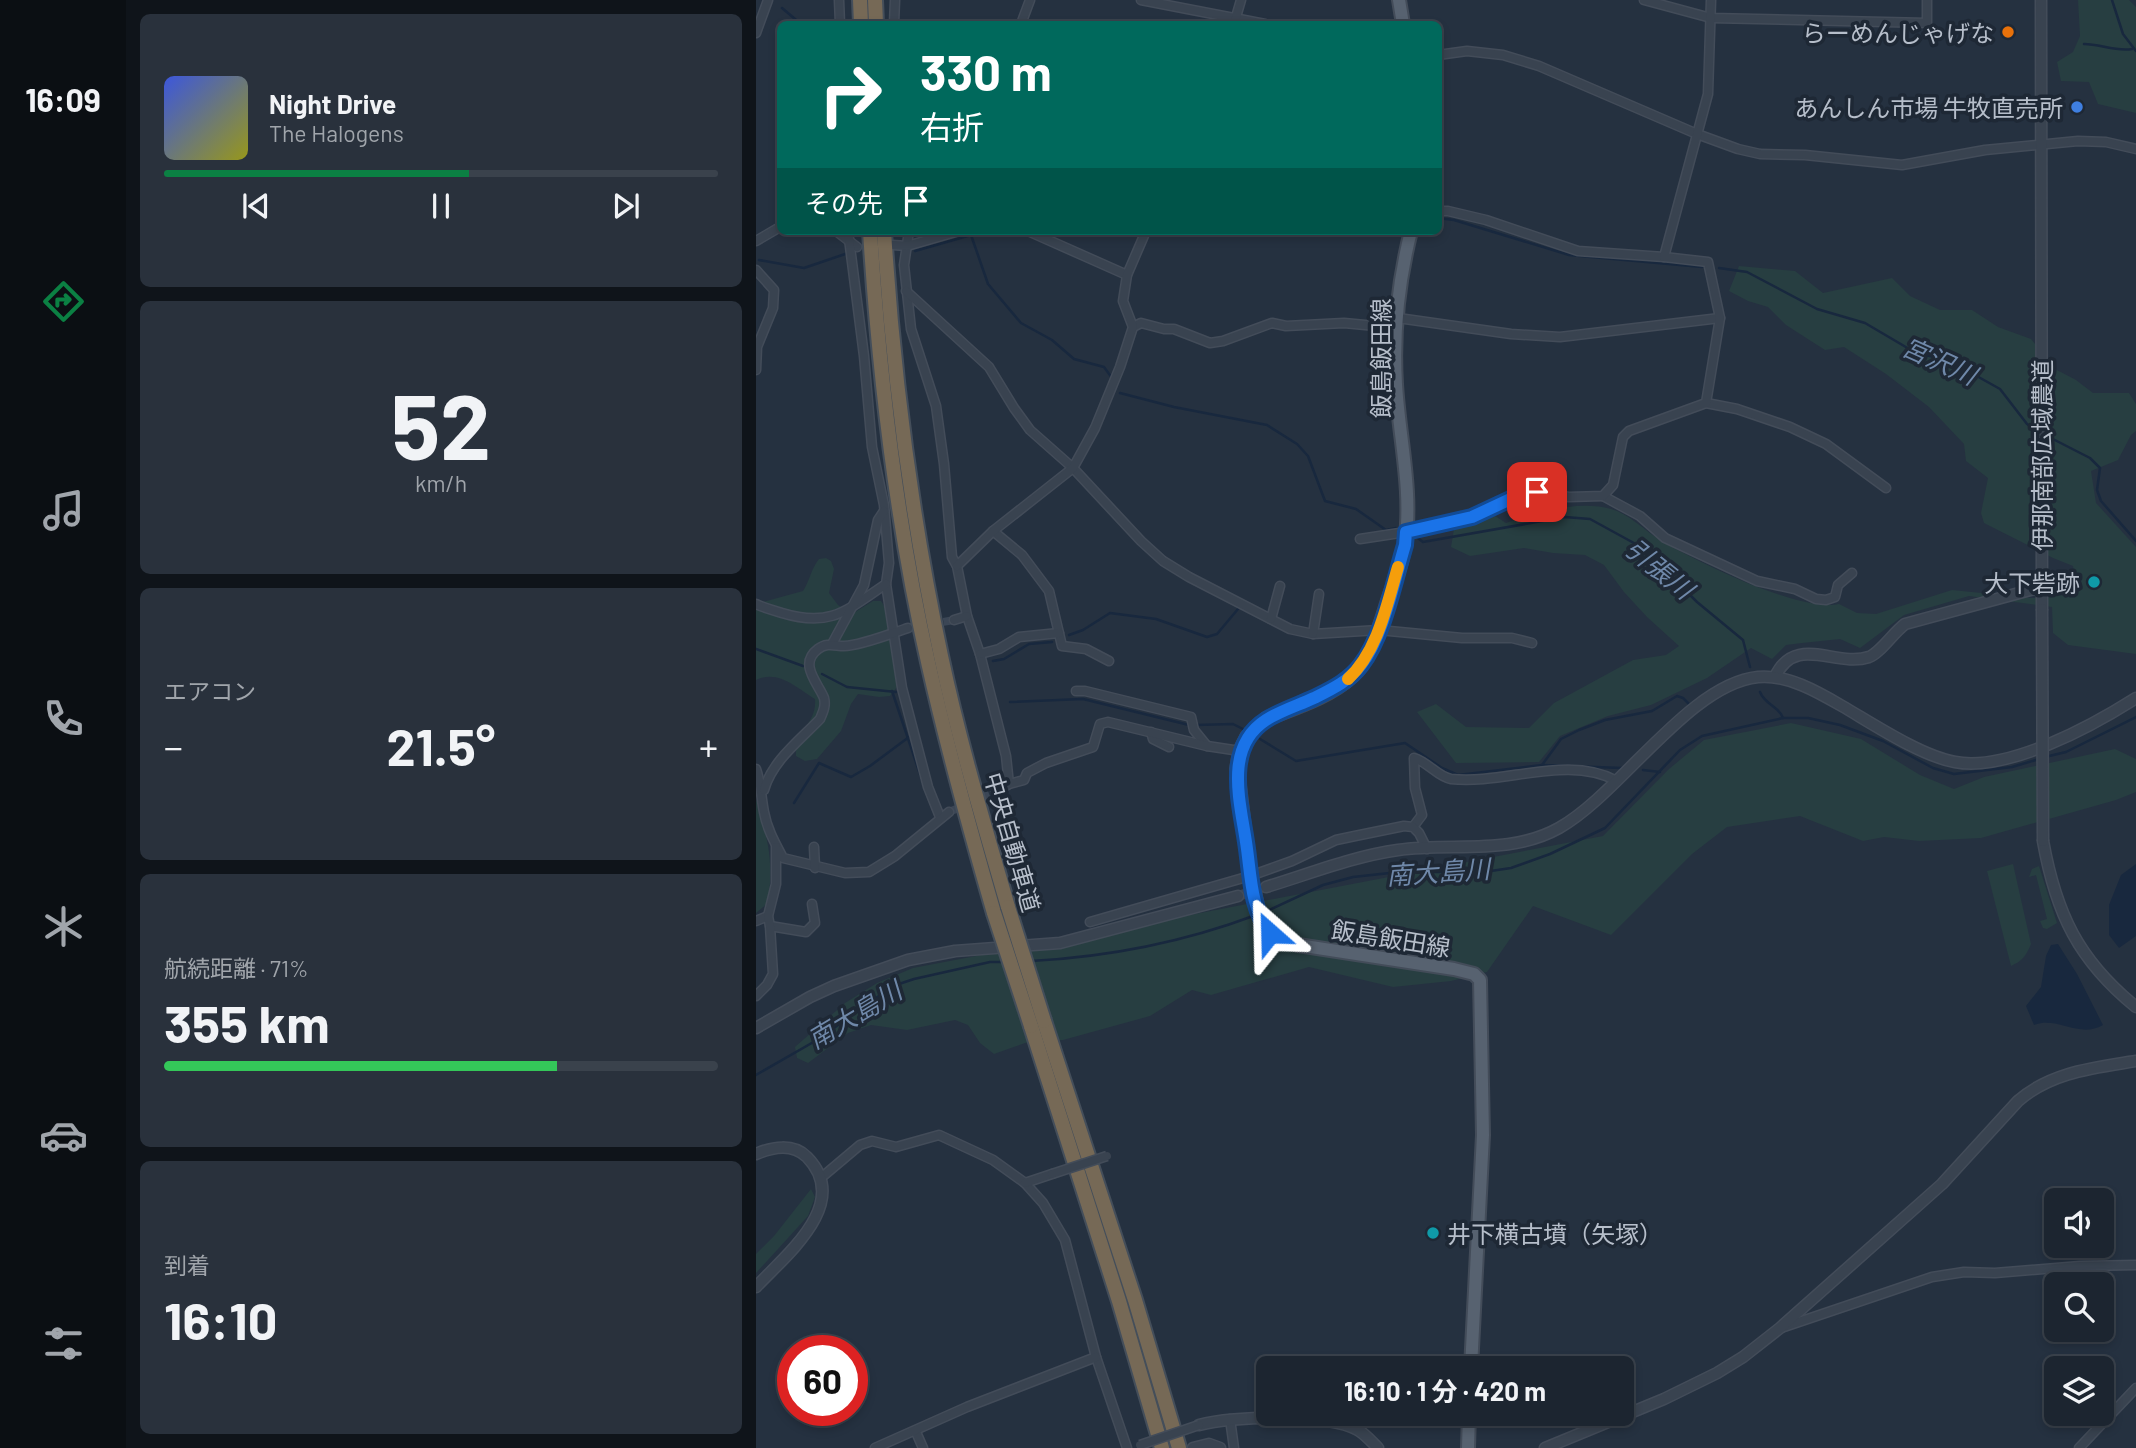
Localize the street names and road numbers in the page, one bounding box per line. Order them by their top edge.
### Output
street label: 飯島飯田線 [1366,298,1395,418]
street label: 伊那南部広域農道 [2027,359,2056,551]
street label: 中央自動車道 [979,769,1047,915]
street label: 飯島飯田線 [1329,914,1453,962]

